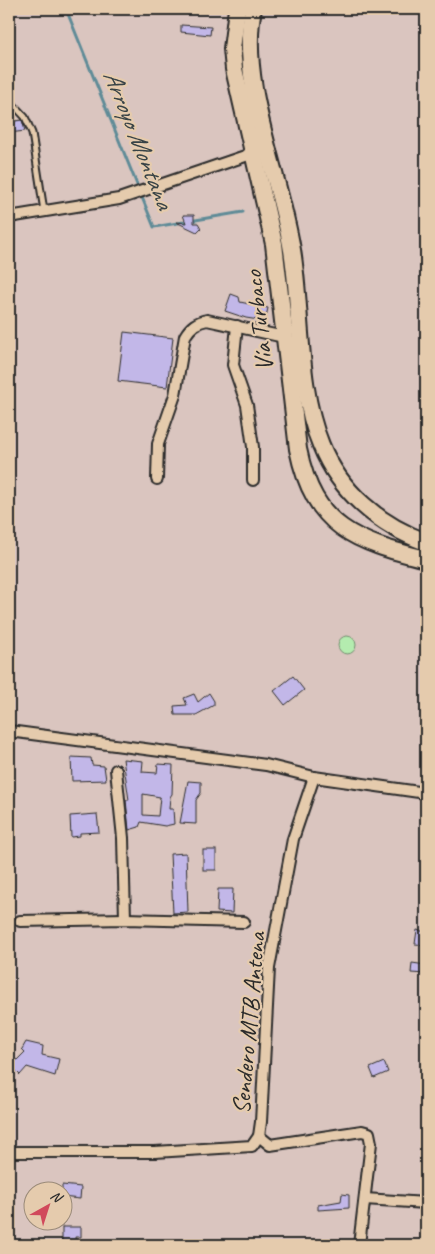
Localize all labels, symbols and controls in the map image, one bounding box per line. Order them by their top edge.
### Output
water label: Arroyo Montana [96,65,182,216]
street label: Vía Turbaco [237,268,281,373]
street label: Sendero MTB Antena [225,929,273,1115]
north arrow [22,1182,72,1232]
text: N [47,1187,66,1207]

